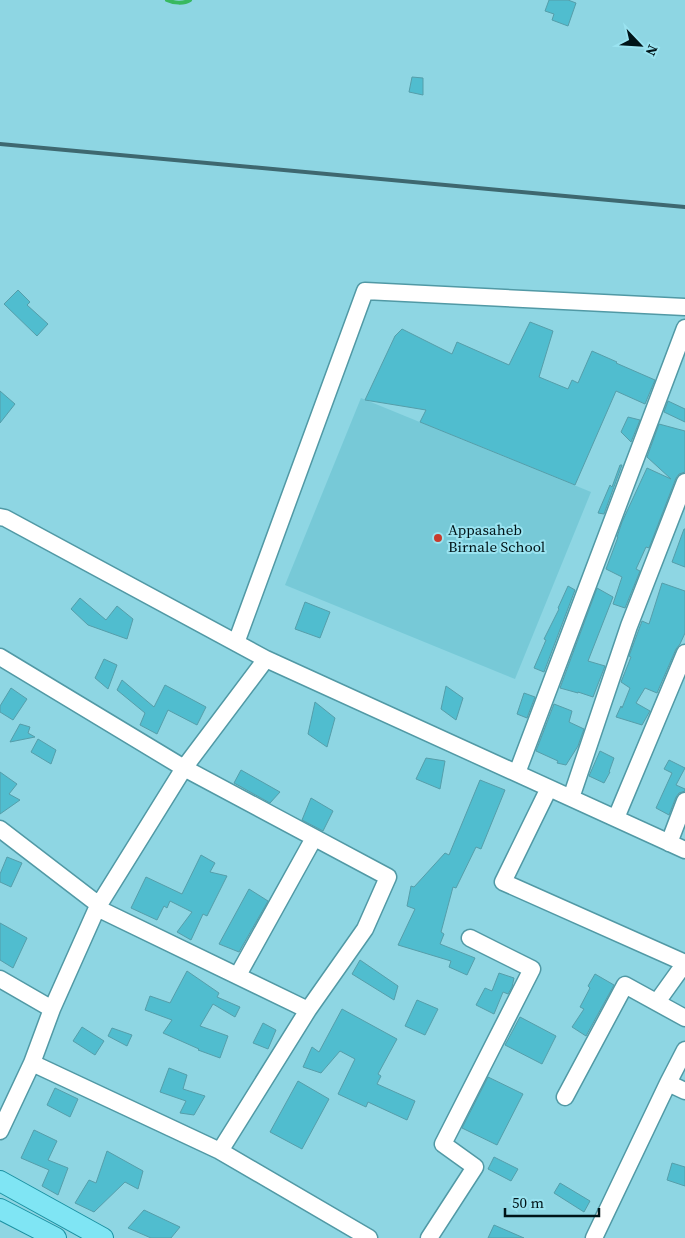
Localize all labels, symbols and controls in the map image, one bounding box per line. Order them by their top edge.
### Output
north arrow [615,20,665,70]
text: N [641,42,663,59]
place label: Appasaheb Birnale School [448,519,546,557]
marker: Appasaheb Birnale School [432,532,444,544]
scale bar [505,1186,599,1218]
text: 50 m [512,1192,544,1213]

